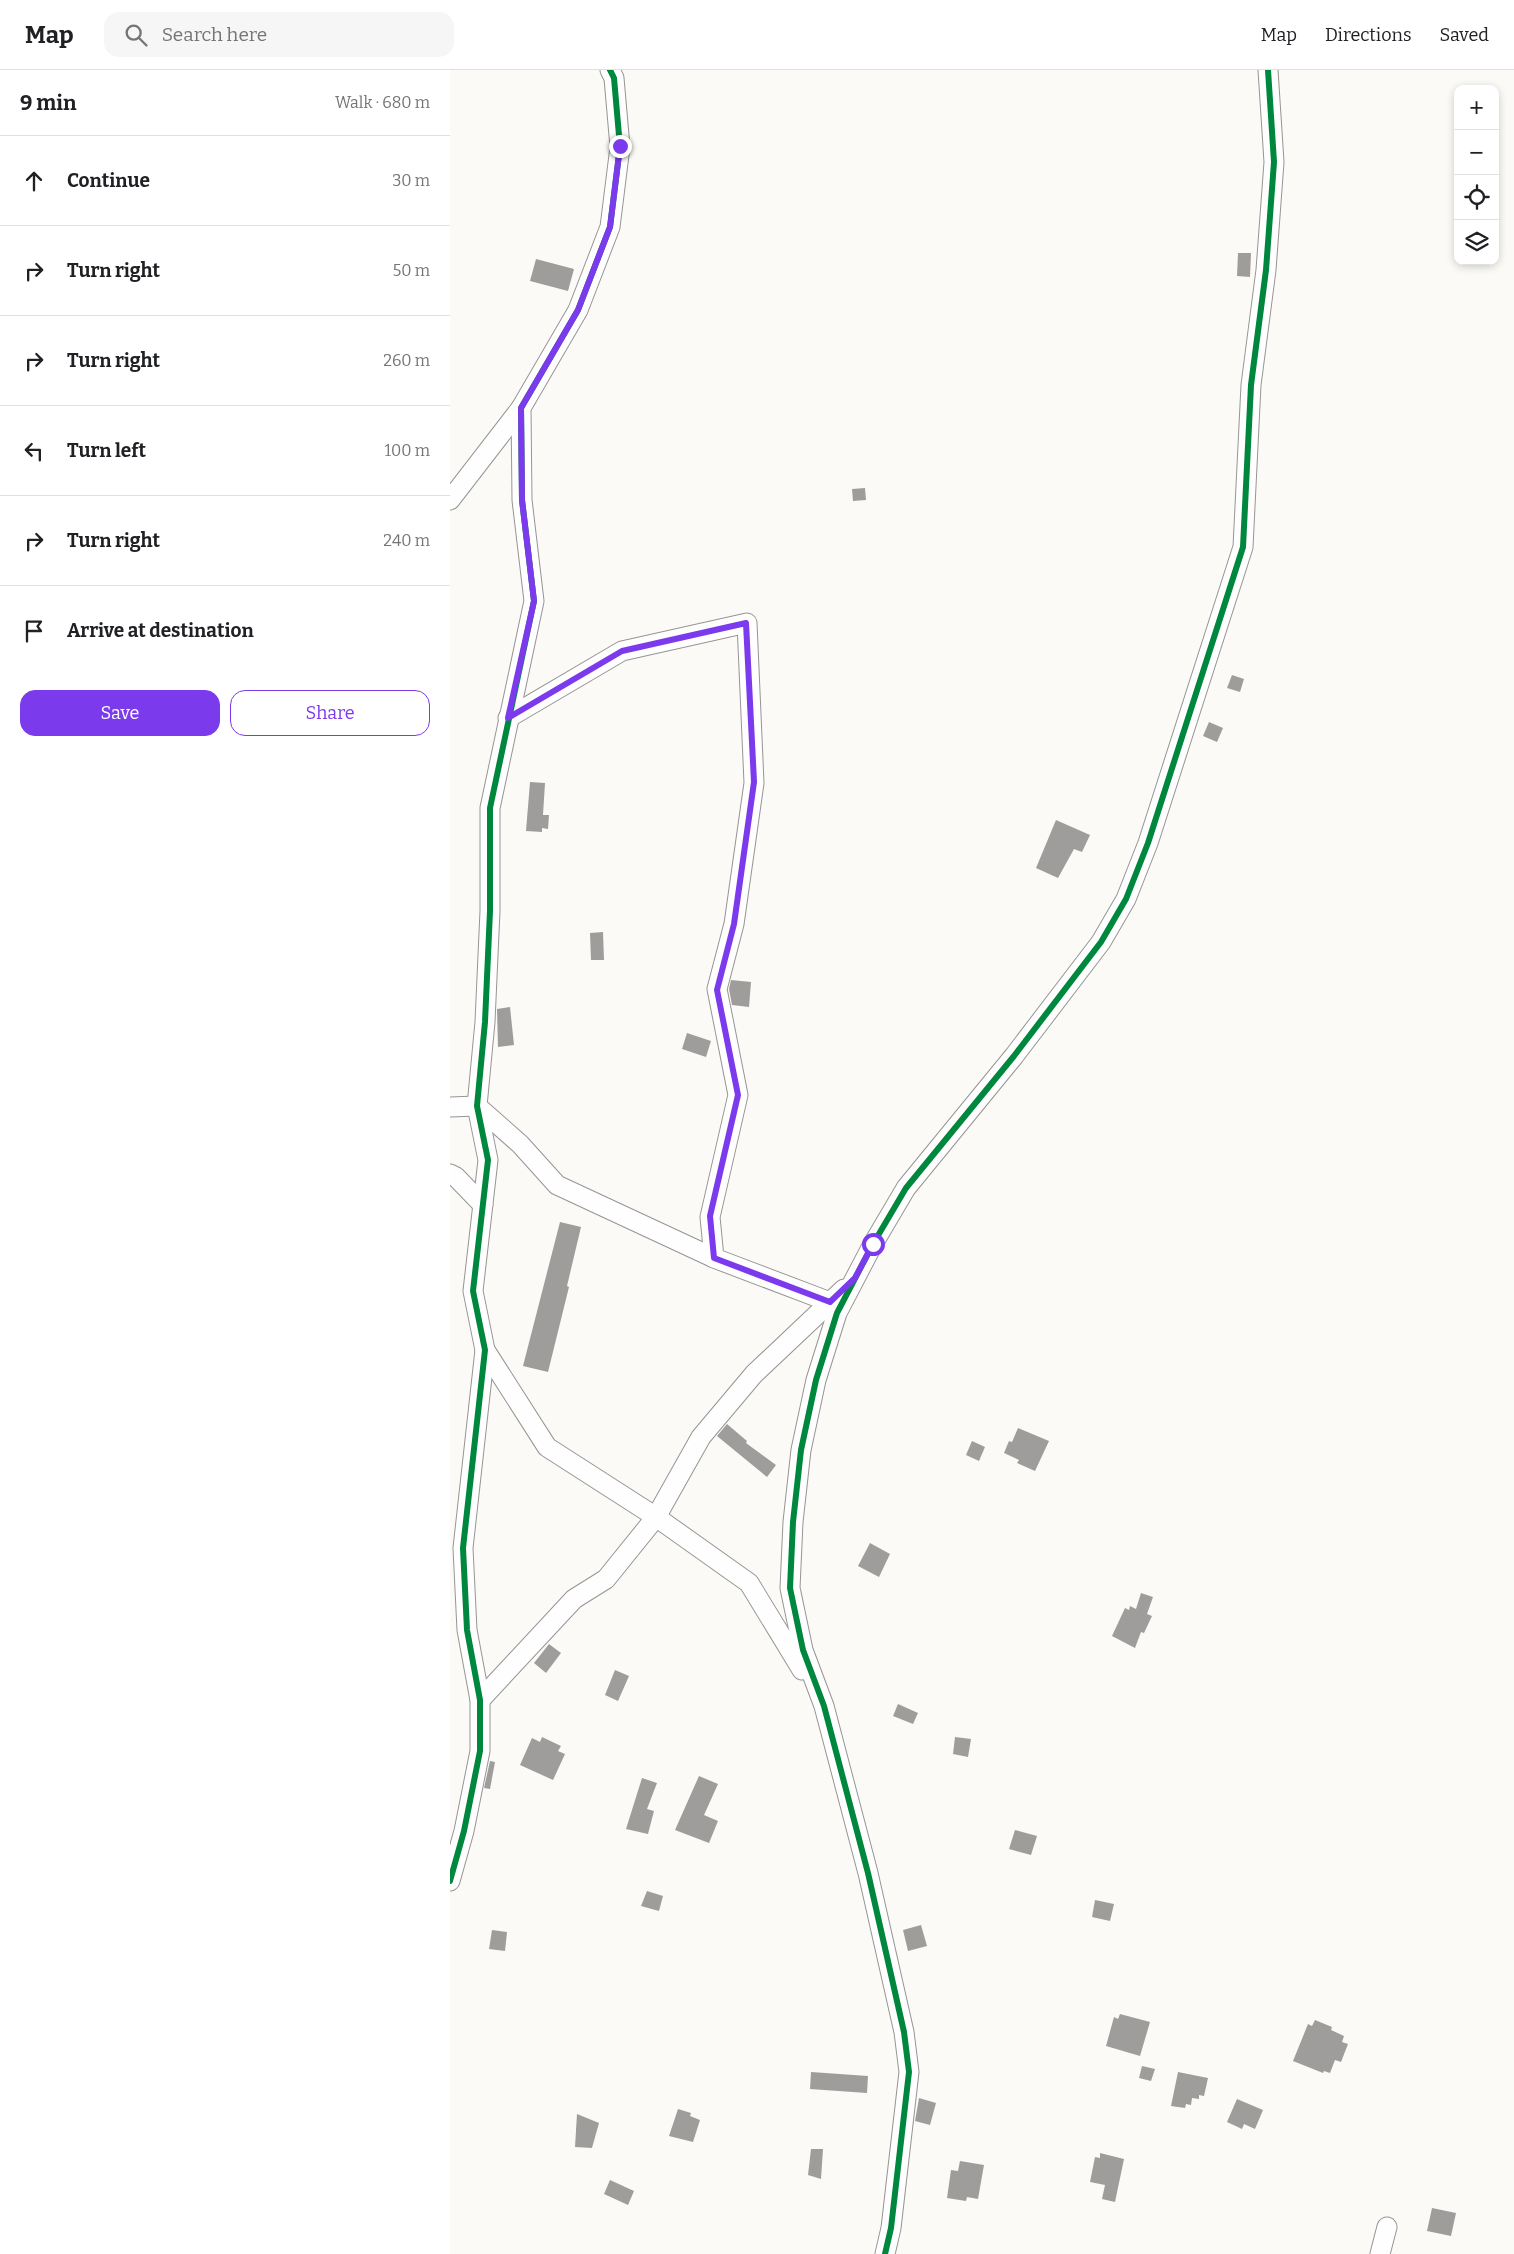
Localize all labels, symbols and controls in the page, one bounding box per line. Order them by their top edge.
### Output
search box [104,12,454,57]
text: Map [25,21,74,49]
icon: search [122,21,150,49]
text: Search here [162,23,267,46]
text: Map [1261,24,1297,46]
text: Directions [1325,24,1412,46]
text: Saved [1440,24,1489,46]
map controls [1454,85,1499,265]
button: + [1454,85,1499,130]
text: 9 min [20,90,76,116]
text: Walk · 680 m [335,93,430,112]
button: − [1454,130,1499,175]
route end [609,135,632,158]
icon: ahead [20,167,48,195]
text: Continue [67,169,150,192]
text: 30 m [392,171,430,190]
button: locate [1454,175,1499,220]
button: layers [1454,220,1499,265]
icon: right [20,257,48,285]
text: Turn right [67,259,160,282]
text: 50 m [393,261,430,280]
icon: right [20,347,48,375]
text: Turn right [67,349,160,372]
text: 260 m [383,351,430,370]
icon: left [20,437,48,465]
text: Turn left [67,439,146,462]
text: 100 m [385,441,430,460]
icon: right [20,527,48,555]
text: Turn right [67,529,160,552]
text: 240 m [383,531,430,550]
icon: arrive [20,617,48,645]
text: Arrive at destination [67,619,254,642]
button: Save [20,690,220,736]
button: Share [230,690,430,736]
route start [862,1233,885,1256]

